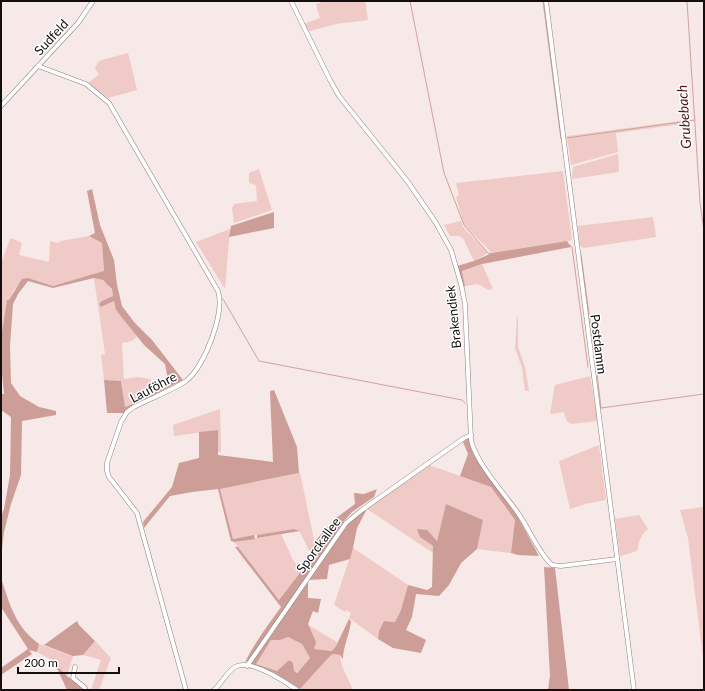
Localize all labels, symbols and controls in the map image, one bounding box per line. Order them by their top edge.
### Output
street label: Sudfeld [30,16,72,58]
water label: Grubebach [673,85,694,150]
street label: Brakendiek [442,284,464,349]
street label: Postdamm [587,313,611,375]
street label: Lauföhre [127,368,179,406]
street label: Sporckallee [292,514,344,576]
scale bar [18,649,119,675]
text: 200 m [24,655,58,670]

